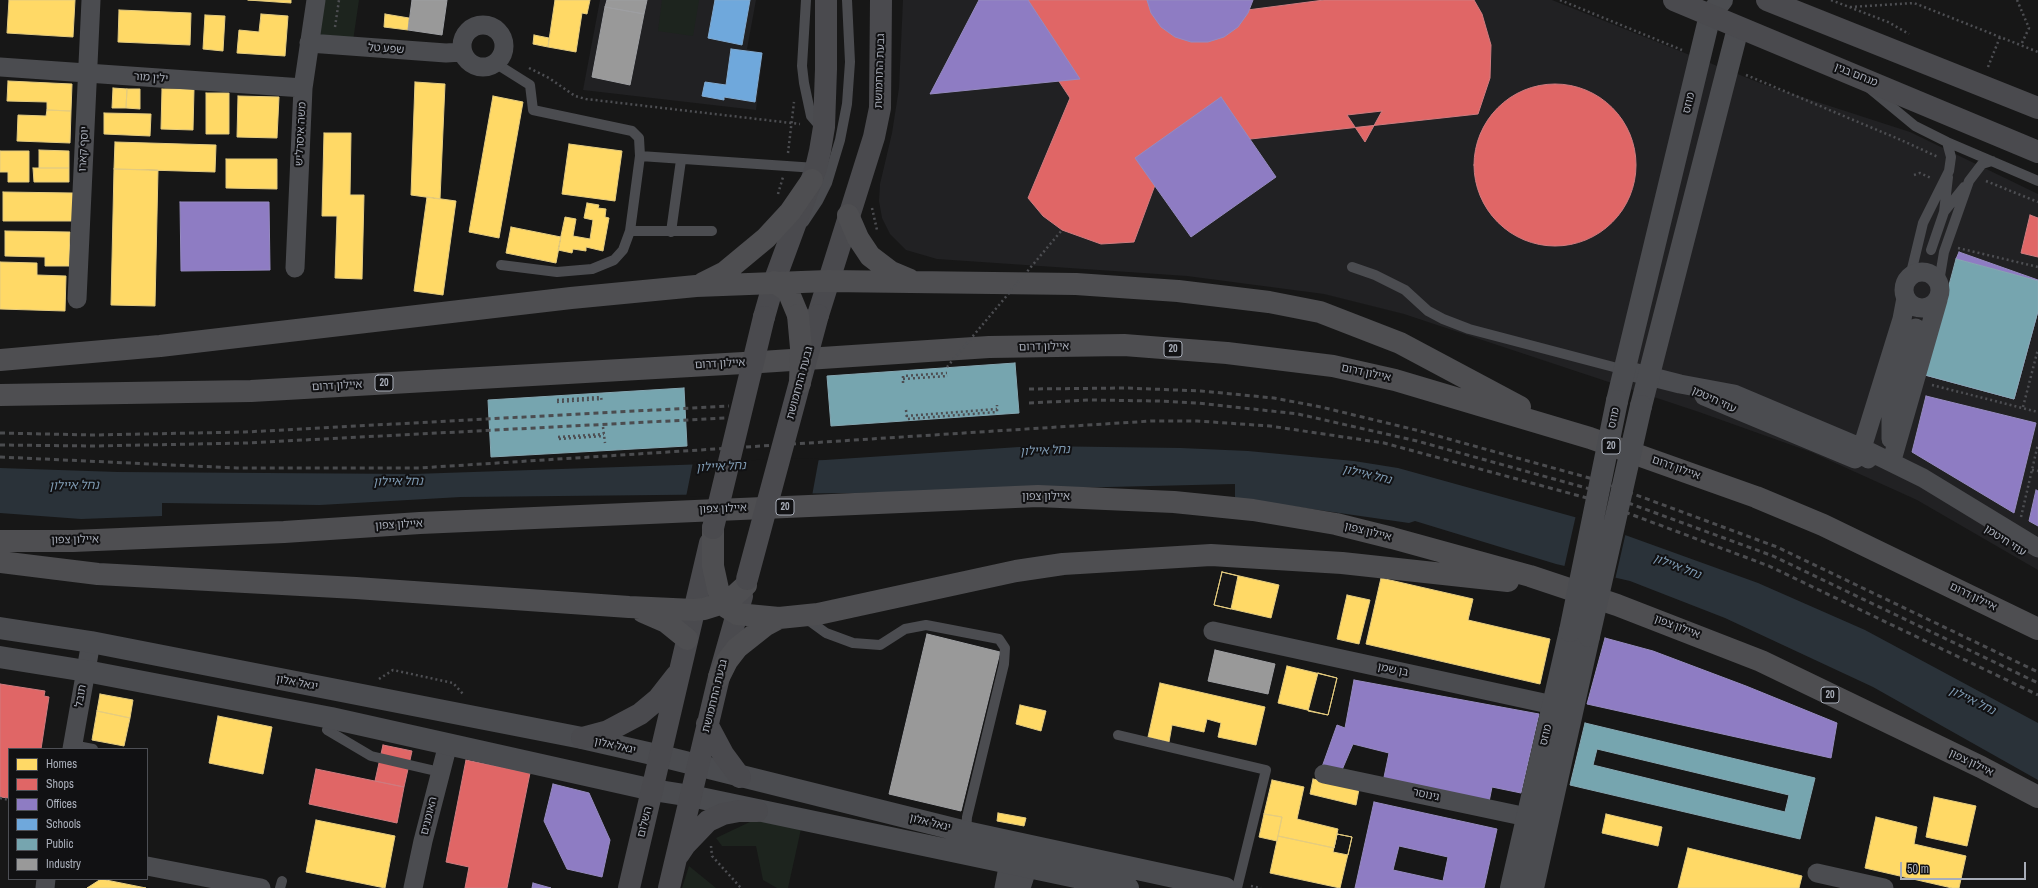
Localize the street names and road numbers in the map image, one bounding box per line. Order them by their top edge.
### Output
street label: גבעת התחמושת [872,33,888,109]
street label: שפע טל [367,41,405,57]
street label: מנחם בגין [1832,60,1880,90]
street label: ילין מור [133,70,169,86]
street label: מוזס [1680,91,1698,115]
street label: משה איסרליש [293,102,309,166]
street label: יוסף קארו [76,126,92,172]
street label: איילון דרום [1019,340,1069,354]
road number: 20 [1164,341,1182,357]
street label: גבעת התחמושת [784,345,816,421]
street label: איילון דרום [694,356,746,372]
street label: איילון דרום [1340,361,1392,385]
road number: 20 [375,375,393,391]
street label: איילון דרום [311,378,363,394]
street label: עוזי חיטמן [1690,384,1738,416]
street label: מוזס [1605,406,1623,430]
road number: 20 [1602,438,1620,454]
street label: איילון דרום [1650,453,1702,483]
street label: איילון צפון [1022,490,1070,504]
road number: 20 [776,499,794,515]
street label: איילון צפון [699,502,747,516]
street label: איילון צפון [375,517,423,533]
street label: איילון צפון [1343,520,1393,544]
street label: עוזי חיטמן [1981,523,2029,559]
street label: איילון צפון [51,533,99,547]
street label: איילון דרום [1947,580,1999,614]
street label: איילון צפון [1652,612,1702,642]
street label: גבעת התחמושת [700,658,730,734]
street label: בן שמן [1376,660,1410,680]
street label: יגאל אלון [275,673,319,693]
street label: תובל [73,684,89,708]
road number: 20 [1821,687,1839,703]
street label: מוזס [1537,723,1555,747]
street label: יגאל אלון [593,735,637,757]
street label: איילון צפון [1947,747,1995,779]
street label: גינוסר [1411,786,1441,804]
street label: האומנים [418,796,440,836]
street label: השלום [635,805,655,839]
street label: יגאל אלון [908,812,952,834]

